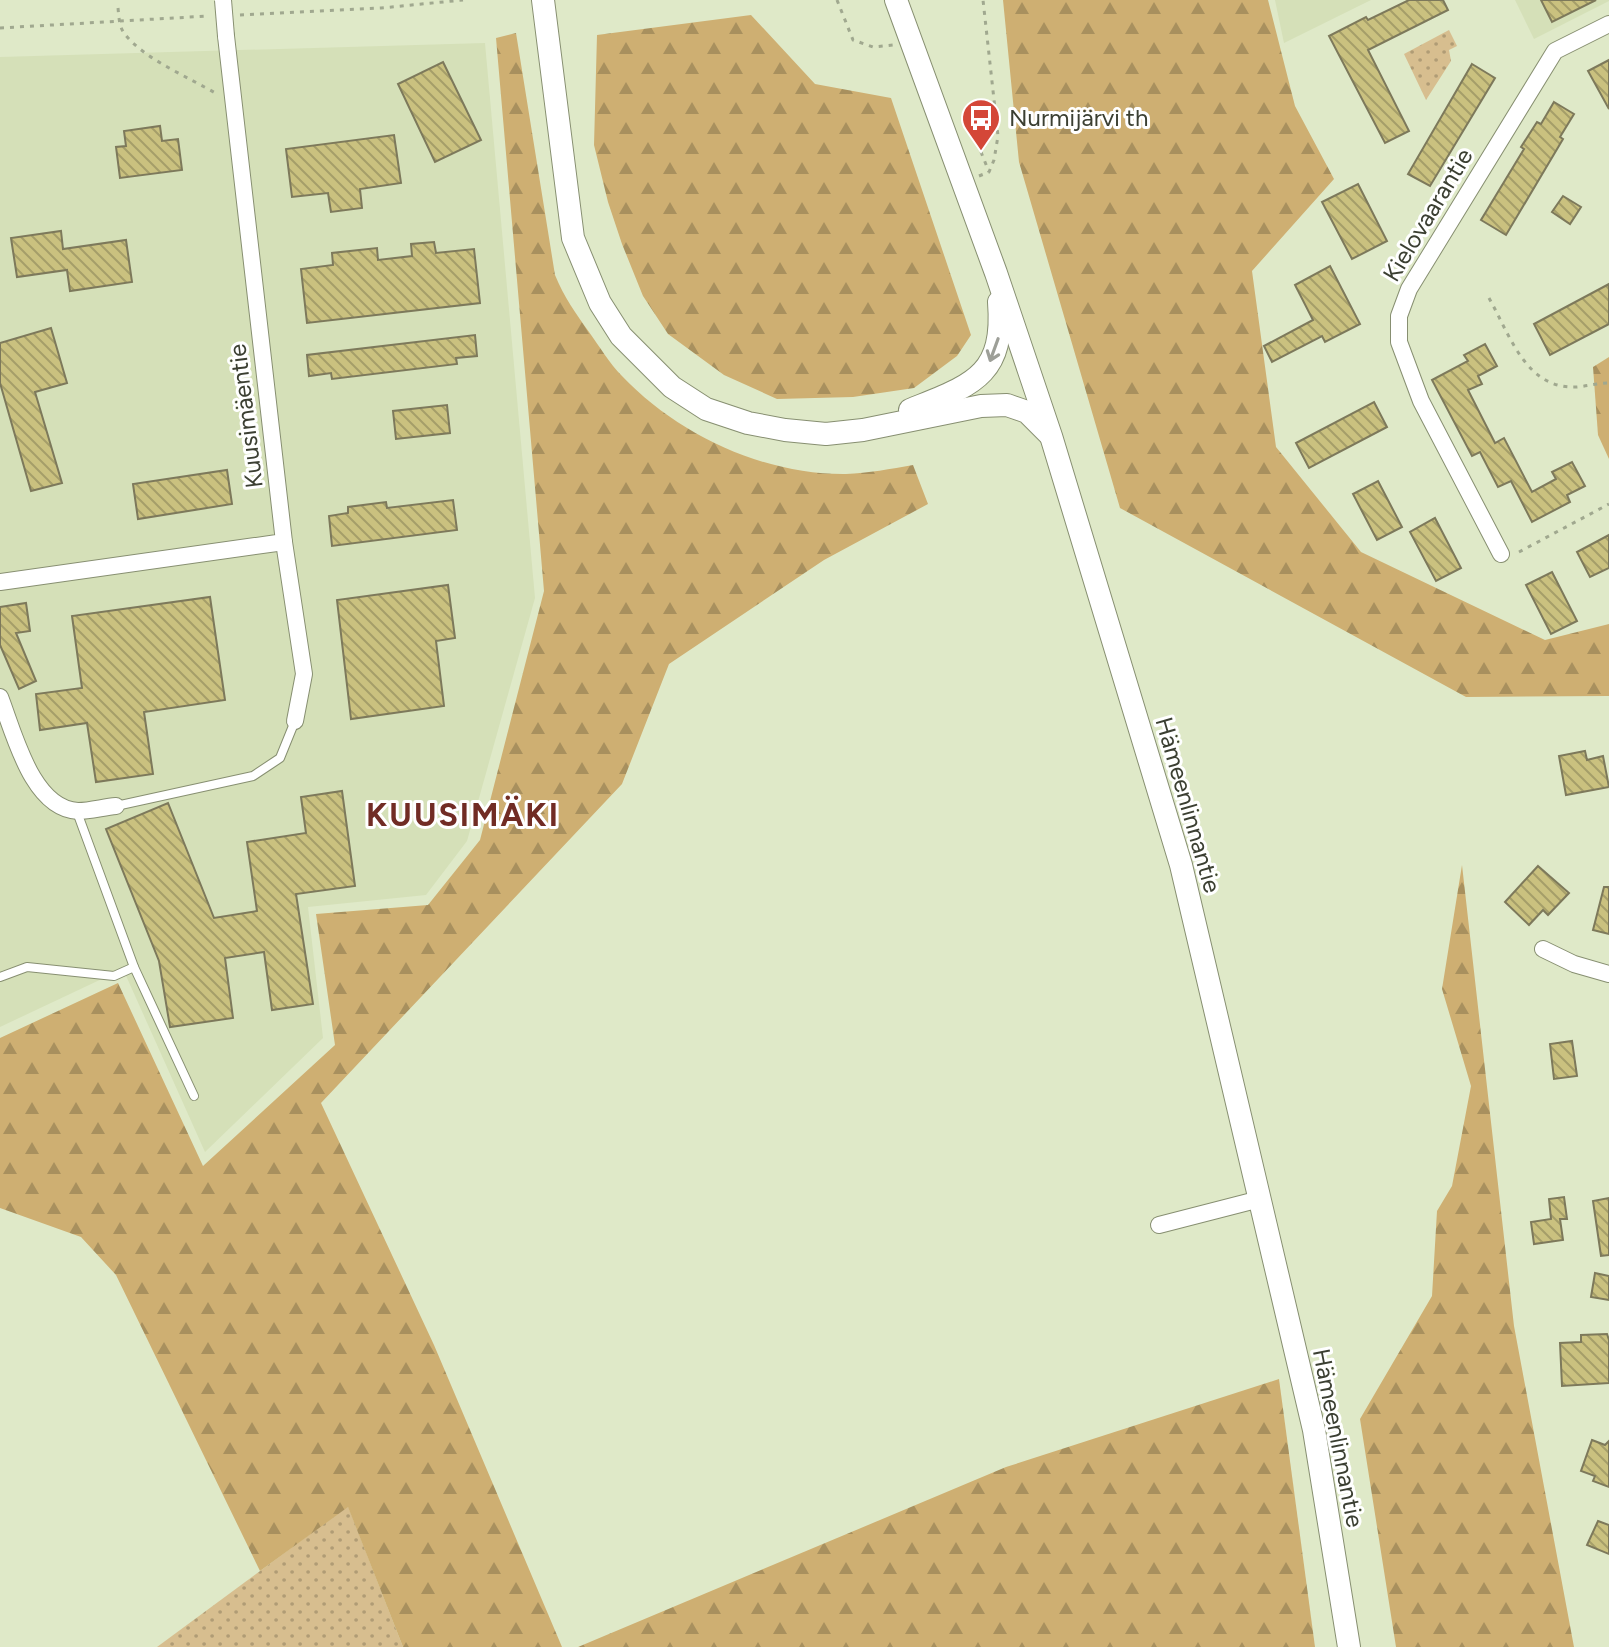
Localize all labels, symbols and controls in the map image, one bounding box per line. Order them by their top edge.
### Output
bus stop icon: Nurmijärvi th [960,97,1002,152]
place label: Nurmijärvi th [1009,103,1148,132]
street label: Kielovaarantie [1376,143,1479,287]
one-way arrow [986,337,1001,362]
street label: Kuusimäentie [222,342,269,490]
street label: Hämeenlinnantie [1150,714,1227,896]
district label: KUUSIMÄKI [366,795,560,834]
street label: Hämeenlinnantie [1307,1346,1370,1530]

